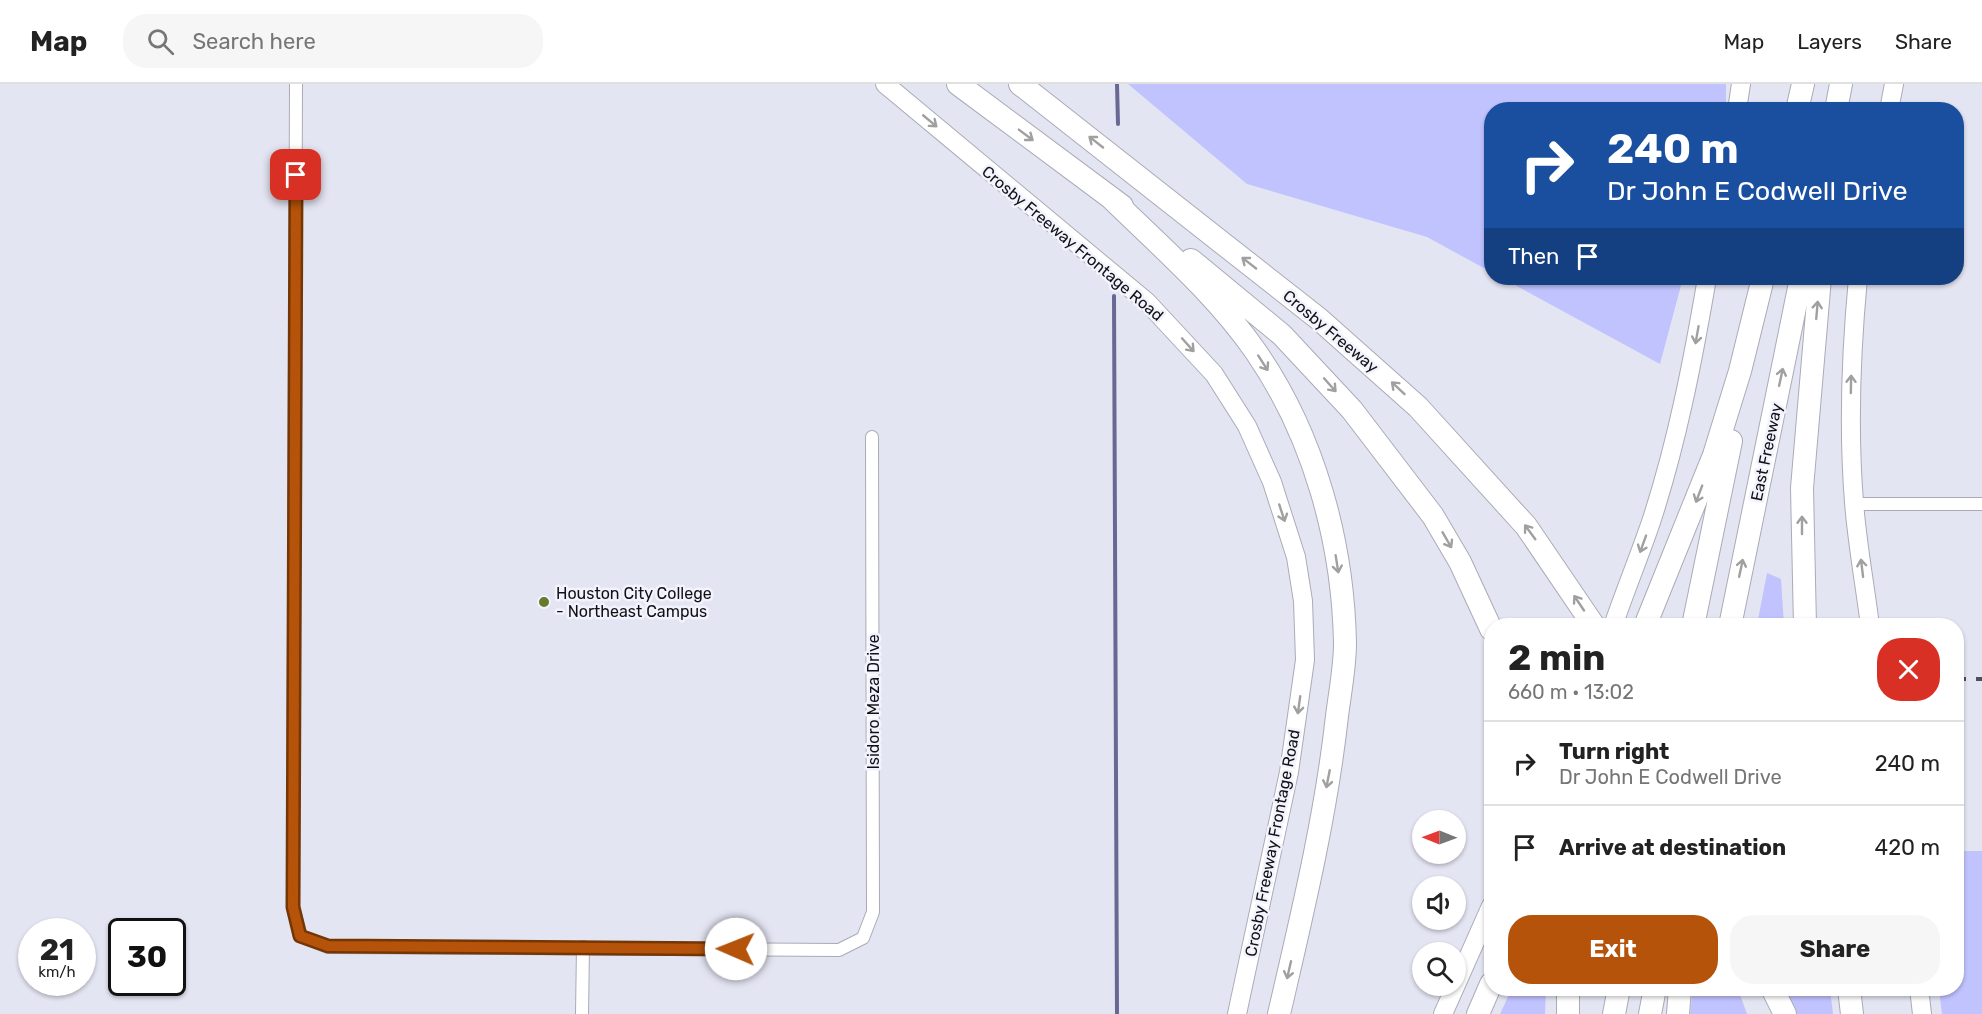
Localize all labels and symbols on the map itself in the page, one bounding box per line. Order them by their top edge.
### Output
one-way arrow [922,115,938,128]
one-way arrow [1018,128,1034,141]
one-way arrow [1088,136,1104,149]
pin [270,149,321,200]
street label: Crosby Freeway Frontage Road [978,162,1167,325]
one-way arrow [1241,257,1257,270]
street label: Crosby Freeway [1279,286,1382,377]
one-way arrow [1812,300,1823,320]
one-way arrow [1692,325,1703,344]
one-way arrow [1181,337,1195,352]
one-way arrow [1257,355,1269,371]
one-way arrow [1776,368,1787,388]
one-way arrow [1846,375,1857,395]
one-way arrow [1323,377,1337,392]
one-way arrow [1391,381,1406,395]
street label: East Freeway [1747,401,1786,503]
one-way arrow [1692,484,1703,503]
one-way arrow [1278,503,1289,522]
one-way arrow [1796,516,1808,536]
one-way arrow [1523,525,1536,541]
one-way arrow [1441,531,1453,548]
one-way arrow [1637,534,1648,553]
one-way arrow [1332,554,1343,574]
one-way arrow [1857,558,1868,578]
one-way arrow [1736,559,1748,578]
place label: Houston City College - Northeast Campus [556,584,712,621]
marker: Houston City College - Northeast Campus [537,595,551,609]
one-way arrow [1573,595,1585,611]
street label: Isidoro Meza Drive [864,634,883,770]
one-way arrow [1293,695,1304,715]
street label: Crosby Freeway Frontage Road [1241,728,1304,958]
one-way arrow [1323,768,1334,788]
north arrow [1412,810,1466,864]
position arrow [704,917,768,981]
speed limit sign: 30 [108,918,186,996]
one-way arrow [1283,960,1295,979]

